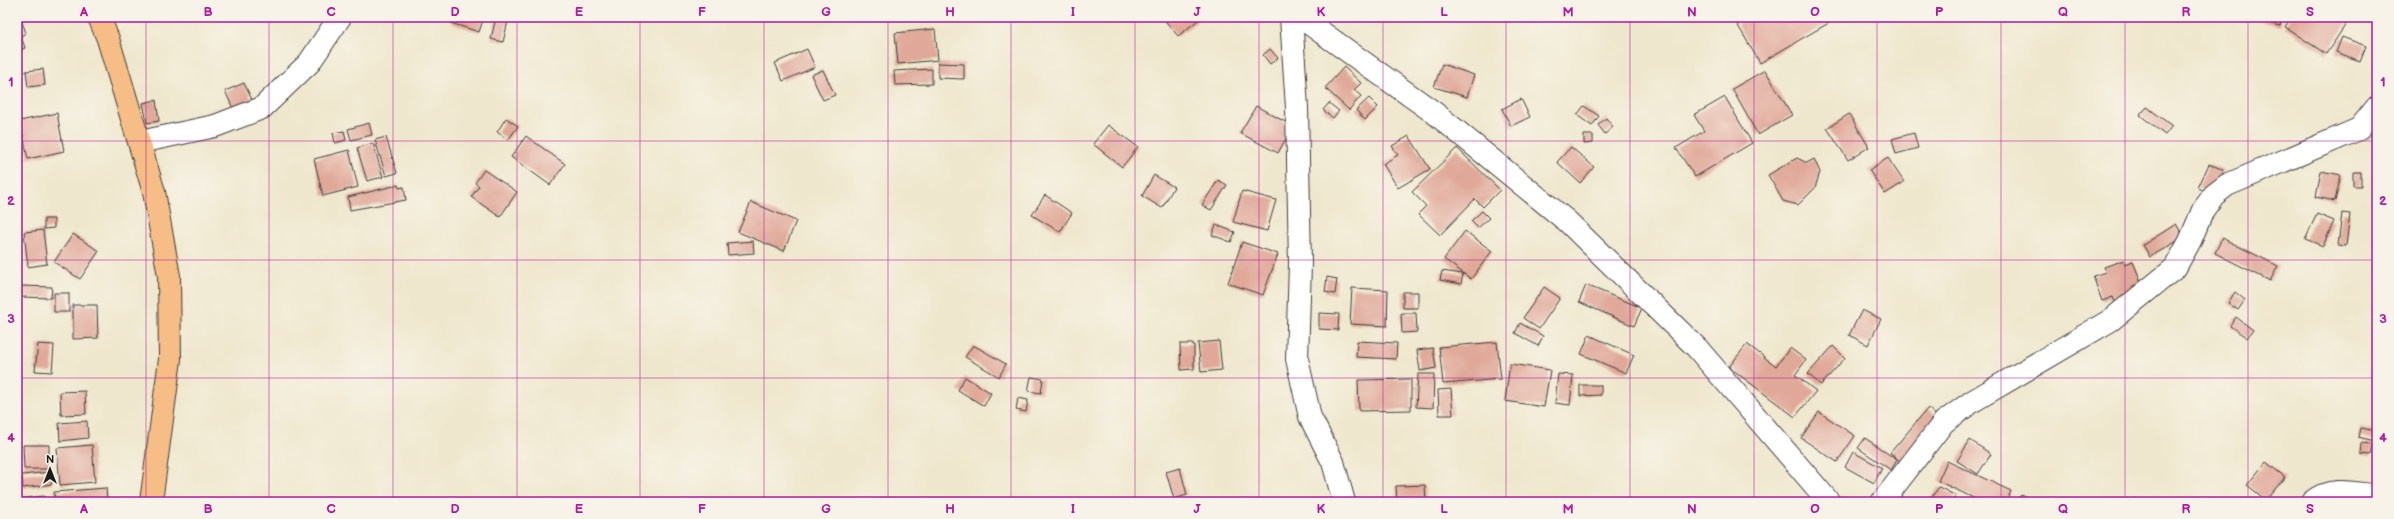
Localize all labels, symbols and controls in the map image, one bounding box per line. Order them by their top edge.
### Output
text: A [79,4,88,20]
text: B [203,4,213,20]
text: C [326,4,336,20]
text: D [450,4,460,20]
text: E [575,4,584,20]
text: F [698,4,706,20]
text: G [821,4,831,20]
text: H [945,4,955,20]
text: I [1071,4,1075,20]
text: J [1193,4,1201,20]
text: K [1317,4,1326,20]
text: L [1440,4,1448,20]
text: M [1562,4,1574,20]
text: N [1687,4,1697,20]
text: O [1810,4,1820,20]
text: P [1935,4,1944,20]
text: Q [2058,4,2068,20]
text: R [2182,4,2191,20]
text: S [2306,4,2314,20]
text: 1 [8,74,14,90]
text: 1 [2380,74,2386,90]
text: 2 [7,193,15,209]
text: 2 [2379,193,2387,209]
text: 3 [7,311,15,327]
text: 3 [2379,311,2387,327]
text: 4 [7,430,15,446]
text: 4 [2379,430,2387,446]
north arrow [30,449,70,489]
text: N [46,453,54,466]
text: A [79,501,88,517]
text: B [203,501,213,517]
text: C [326,501,336,517]
text: D [450,501,460,517]
text: E [575,501,584,517]
text: F [698,501,706,517]
text: G [821,501,831,517]
text: H [945,501,955,517]
text: I [1071,501,1075,517]
text: J [1193,501,1201,517]
text: K [1317,501,1326,517]
text: L [1440,501,1448,517]
text: M [1562,501,1574,517]
text: N [1687,501,1697,517]
text: O [1810,501,1820,517]
text: P [1935,501,1944,517]
text: Q [2058,501,2068,517]
text: R [2182,501,2191,517]
text: S [2306,501,2314,517]

